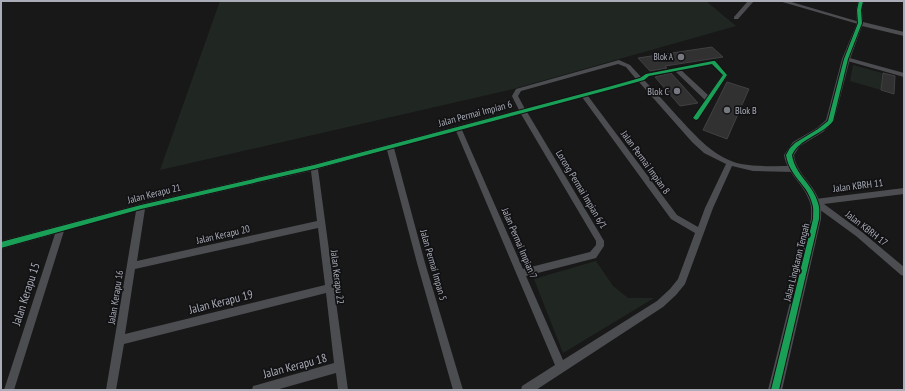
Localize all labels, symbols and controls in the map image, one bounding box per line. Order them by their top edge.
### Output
place label: Blok A [654,51,674,62]
marker: Blok A [676,52,686,62]
place label: Blok C [647,85,669,98]
marker: Blok C [672,86,682,96]
street label: Jalan Permai Impian 6 [436,97,514,130]
place label: Blok B [735,104,757,117]
marker: Blok B [722,105,732,115]
street label: Jalan Permai Impian 8 [618,127,673,197]
street label: Lorong Permai Impian 6/1 [553,147,610,231]
street label: Jalan KBRH 11 [831,176,884,195]
street label: Jalan Kerapu 21 [125,181,182,207]
street label: Jalan Permai Impian 7 [498,205,540,280]
street label: Jalan KBRH 17 [842,207,890,249]
street label: Jalan Kerapu 20 [194,222,252,247]
street label: Jalan Lingkaran Tengah [780,222,812,303]
street label: Jalan Permai Impan 5 [417,227,450,302]
street label: Jalan Kerapu 22 [328,248,347,305]
street label: Jalan Kerapu 15 [8,260,43,328]
street label: Jalan Kerapu 16 [105,269,126,326]
street label: Jalan Kerapu 19 [186,286,254,317]
street label: Jalan Kerapu 18 [260,350,328,381]

